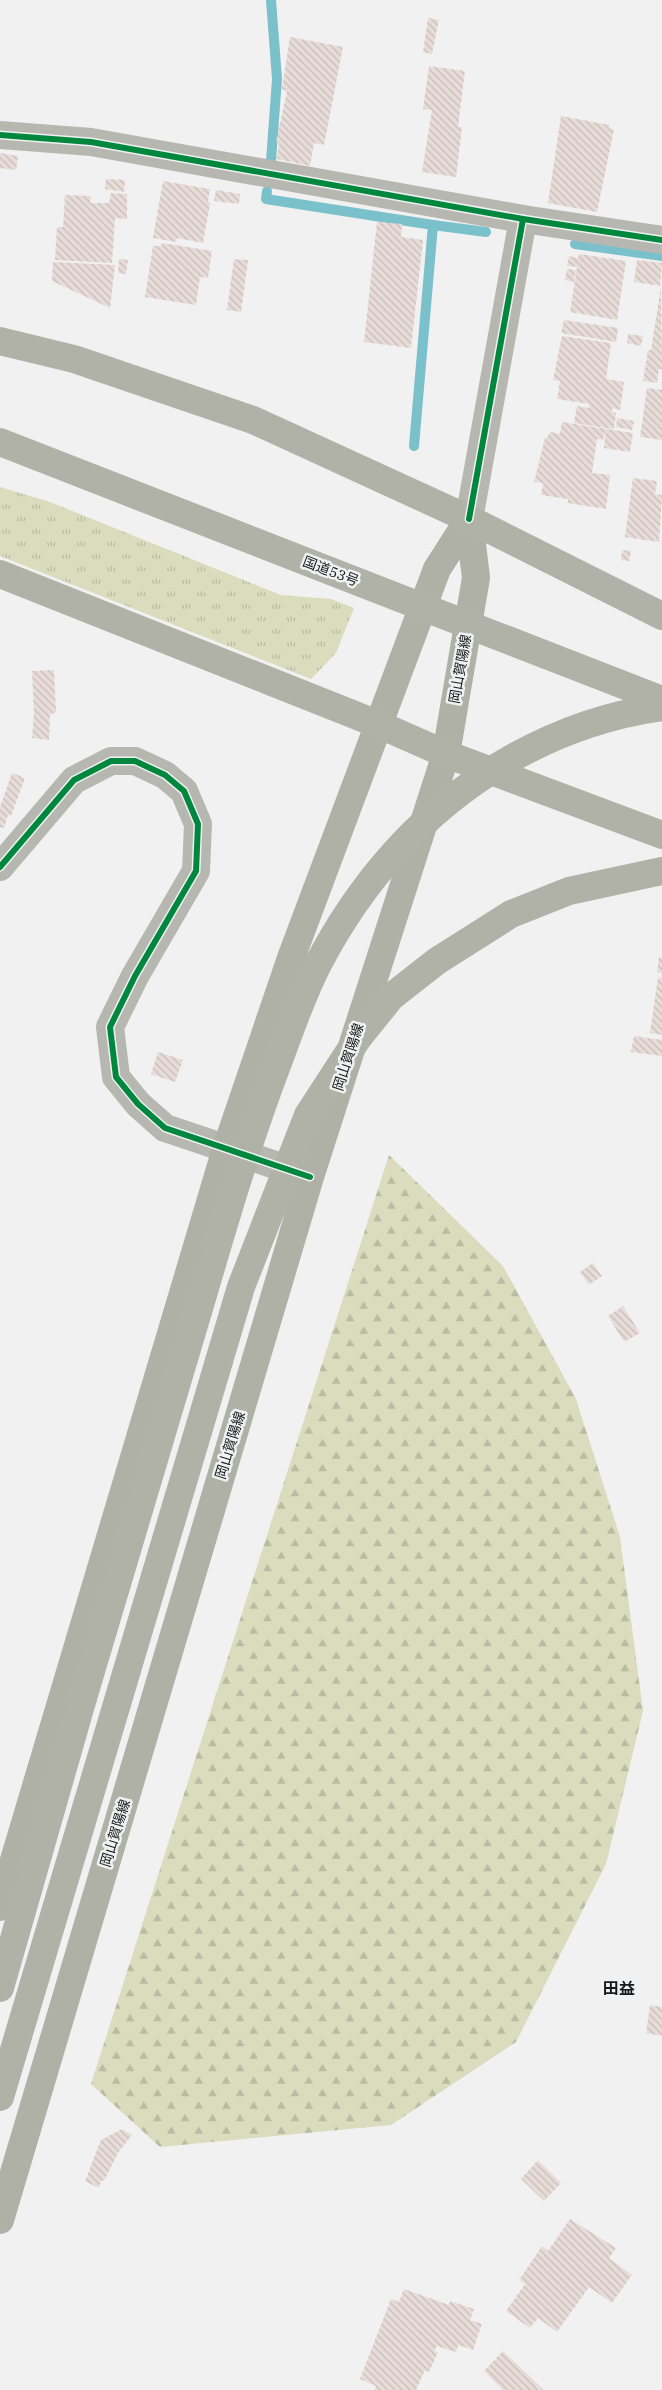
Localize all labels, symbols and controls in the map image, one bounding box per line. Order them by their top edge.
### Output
street label: 国道53号 [300,552,362,590]
street label: 岡山賀陽線 [445,633,475,705]
street label: 岡山賀陽線 [329,1021,367,1093]
street label: 岡山賀陽線 [211,1409,249,1481]
street label: 岡山賀陽線 [96,1797,134,1869]
district label: 田益 [603,1978,635,1998]

